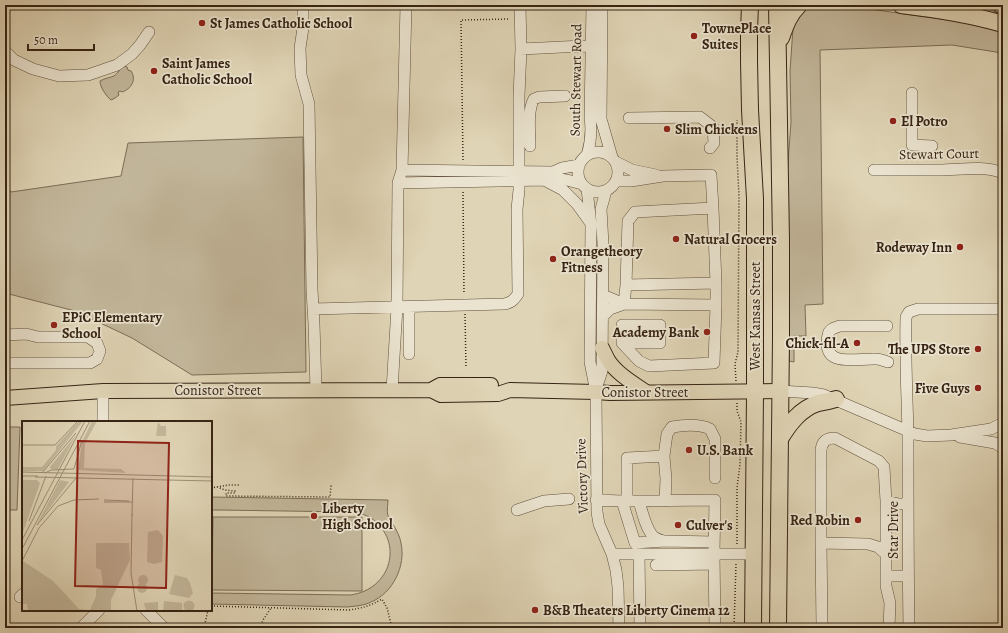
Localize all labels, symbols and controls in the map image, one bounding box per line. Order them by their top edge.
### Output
place label: St James Catholic School [210,14,353,33]
marker: St James Catholic School [197,18,207,28]
place label: TownePlace Suites [702,19,772,54]
street label: South Stewart Road [566,23,586,137]
scale bar [28,26,94,52]
marker: TownePlace Suites [689,31,699,41]
text: 50 m [34,32,58,48]
place label: Saint James Catholic School [162,54,252,89]
marker: Saint James Catholic School [149,66,159,76]
place label: El Potro [901,112,948,131]
marker: El Potro [888,116,898,126]
place label: Slim Chickens [675,120,758,139]
marker: Slim Chickens [662,124,672,134]
street label: Stewart Court [899,144,980,164]
place label: Natural Grocers [684,230,777,249]
marker: Natural Grocers [671,234,681,244]
place label: Rodeway Inn [876,238,952,257]
place label: Orangetheory Fitness [561,242,643,277]
marker: Rodeway Inn [955,242,965,252]
marker: Orangetheory Fitness [548,254,558,264]
street label: West Kansas Street [746,261,765,372]
place label: EPiC Elementary School [62,308,163,343]
marker: EPiC Elementary School [49,320,59,330]
place label: Academy Bank [612,323,700,342]
marker: Academy Bank [702,327,712,337]
place label: Chick-fil-A [785,334,849,353]
marker: Chick-fil-A [852,338,862,348]
place label: The UPS Store [888,340,971,359]
marker: The UPS Store [973,344,983,354]
place label: Five Guys [915,379,970,398]
street label: Conistor Street [175,381,262,400]
street label: Conistor Street [602,383,689,402]
marker: Five Guys [973,383,983,393]
inset map [22,421,212,611]
street label: Victory Drive [571,438,593,515]
place label: U.S. Bank [697,441,754,460]
marker: U.S. Bank [684,445,694,455]
place label: Liberty High School [322,499,393,534]
street label: Star Drive [884,501,903,559]
marker: Liberty High School [309,511,319,521]
place label: Red Robin [790,511,850,530]
marker: Red Robin [853,515,863,525]
place label: Culver's [686,516,733,535]
marker: Culver's [673,520,683,530]
place label: B&B Theaters Liberty Cinema 12 [543,601,730,620]
marker: B&B Theaters Liberty Cinema 12 [530,605,540,615]

